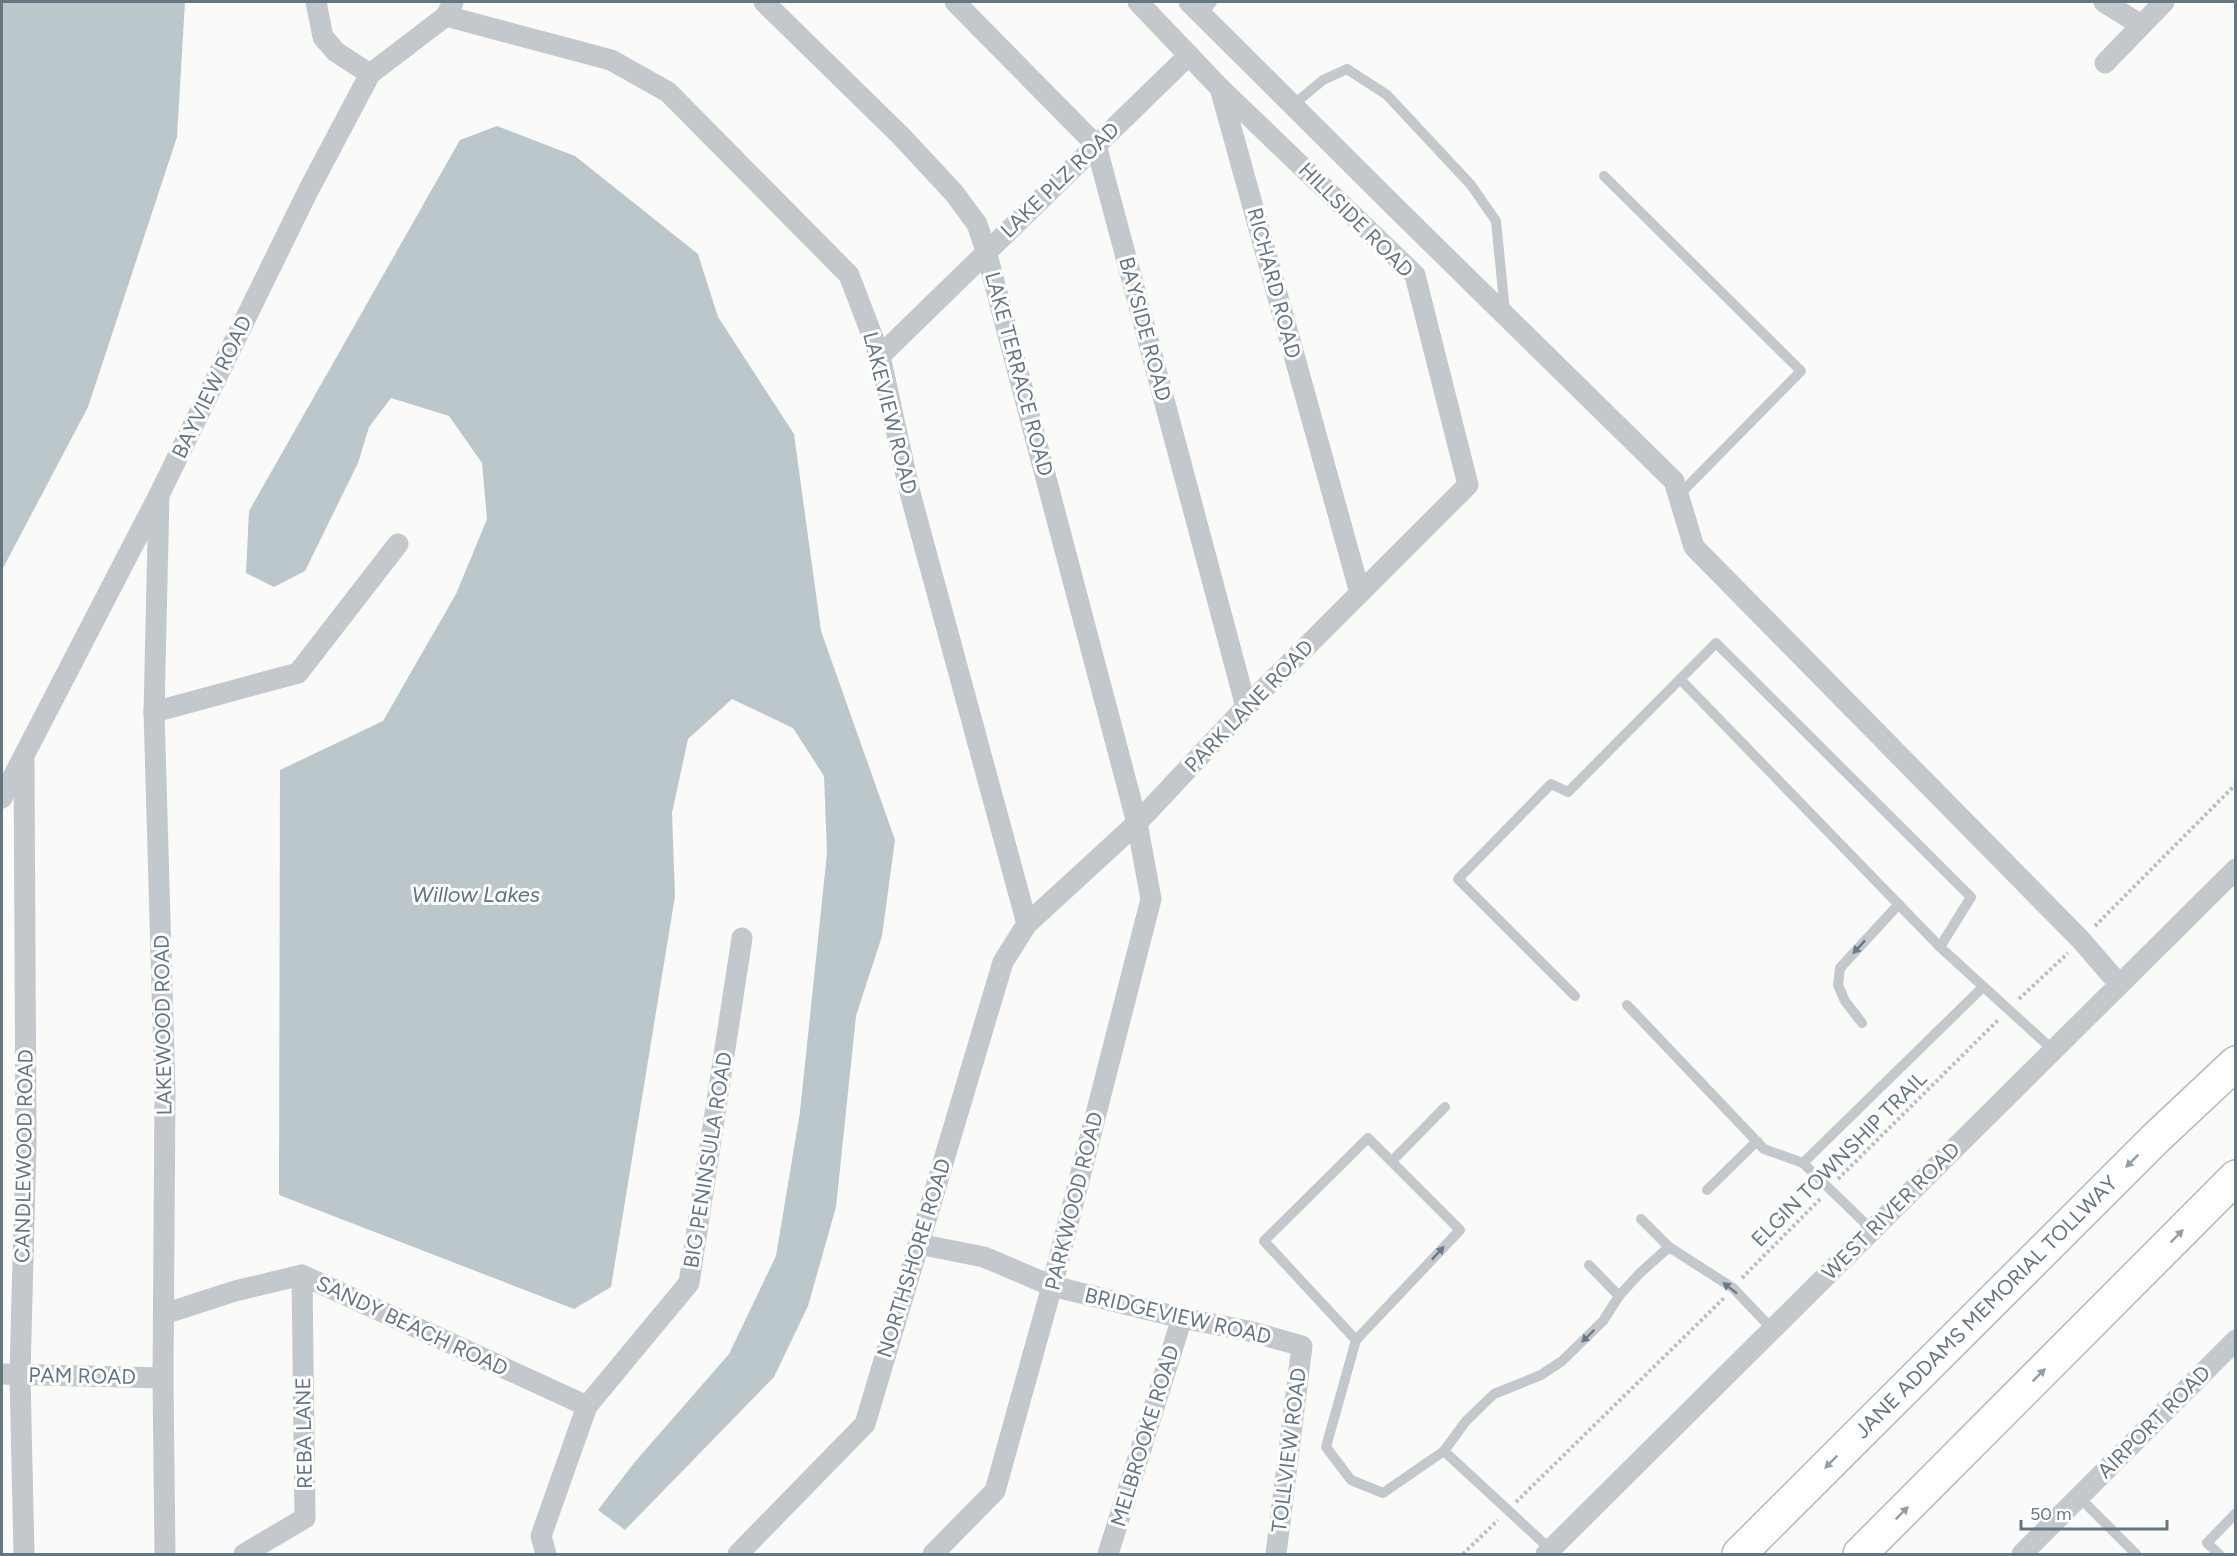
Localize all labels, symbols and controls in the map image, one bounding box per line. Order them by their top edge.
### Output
street label: LAKE PLZ ROAD [995,117,1124,243]
street label: HILLSIDE ROAD [1294,157,1419,282]
street label: RICHARD ROAD [1242,205,1307,361]
street label: BAYSIDE ROAD [1114,254,1177,404]
street label: LAKE TERRACE ROAD [980,269,1059,479]
street label: BAYVIEW ROAD [166,311,257,462]
street label: LAKEVIEW ROAD [858,329,923,497]
street label: PARK LANE ROAD [1179,634,1318,777]
water label: Willow Lakes [412,881,540,908]
street label: LAKEWOOD ROAD [148,934,177,1116]
one-way arrow [1853,940,1867,954]
street label: CANDLEWOOD ROAD [9,1049,38,1263]
street label: BIG PENINSULA ROAD [678,1050,737,1270]
street label: ELGIN TOWNSHIP TRAIL [1746,1066,1932,1251]
street label: PARKWOOD ROAD [1039,1109,1108,1293]
street label: WEST RIVER ROAD [1817,1137,1965,1285]
one-way arrow [2125,1154,2140,1168]
street label: NORTHSHORE ROAD [871,1155,956,1360]
street label: JANE ADDAMS MEMORIAL TOLLWAY [1849,1170,2122,1443]
one-way arrow [2169,1230,2183,1244]
one-way arrow [1431,1246,1445,1260]
street label: SANDY BEACH ROAD [312,1270,512,1381]
street label: BRIDGEVIEW ROAD [1082,1282,1274,1349]
one-way arrow [1723,1283,1738,1295]
one-way arrow [1580,1329,1595,1343]
street label: MELBROOKE ROAD [1105,1342,1184,1530]
street label: AIRPORT ROAD [2092,1360,2215,1483]
street label: PAM ROAD [28,1362,136,1389]
street label: TOLLVIEW ROAD [1266,1366,1311,1534]
one-way arrow [2032,1368,2046,1382]
street label: REBA LANE [290,1377,317,1489]
one-way arrow [1824,1454,1838,1468]
scale bar [2021,1493,2166,1531]
text: 50 m [2030,1503,2072,1525]
one-way arrow [1894,1506,1909,1520]

